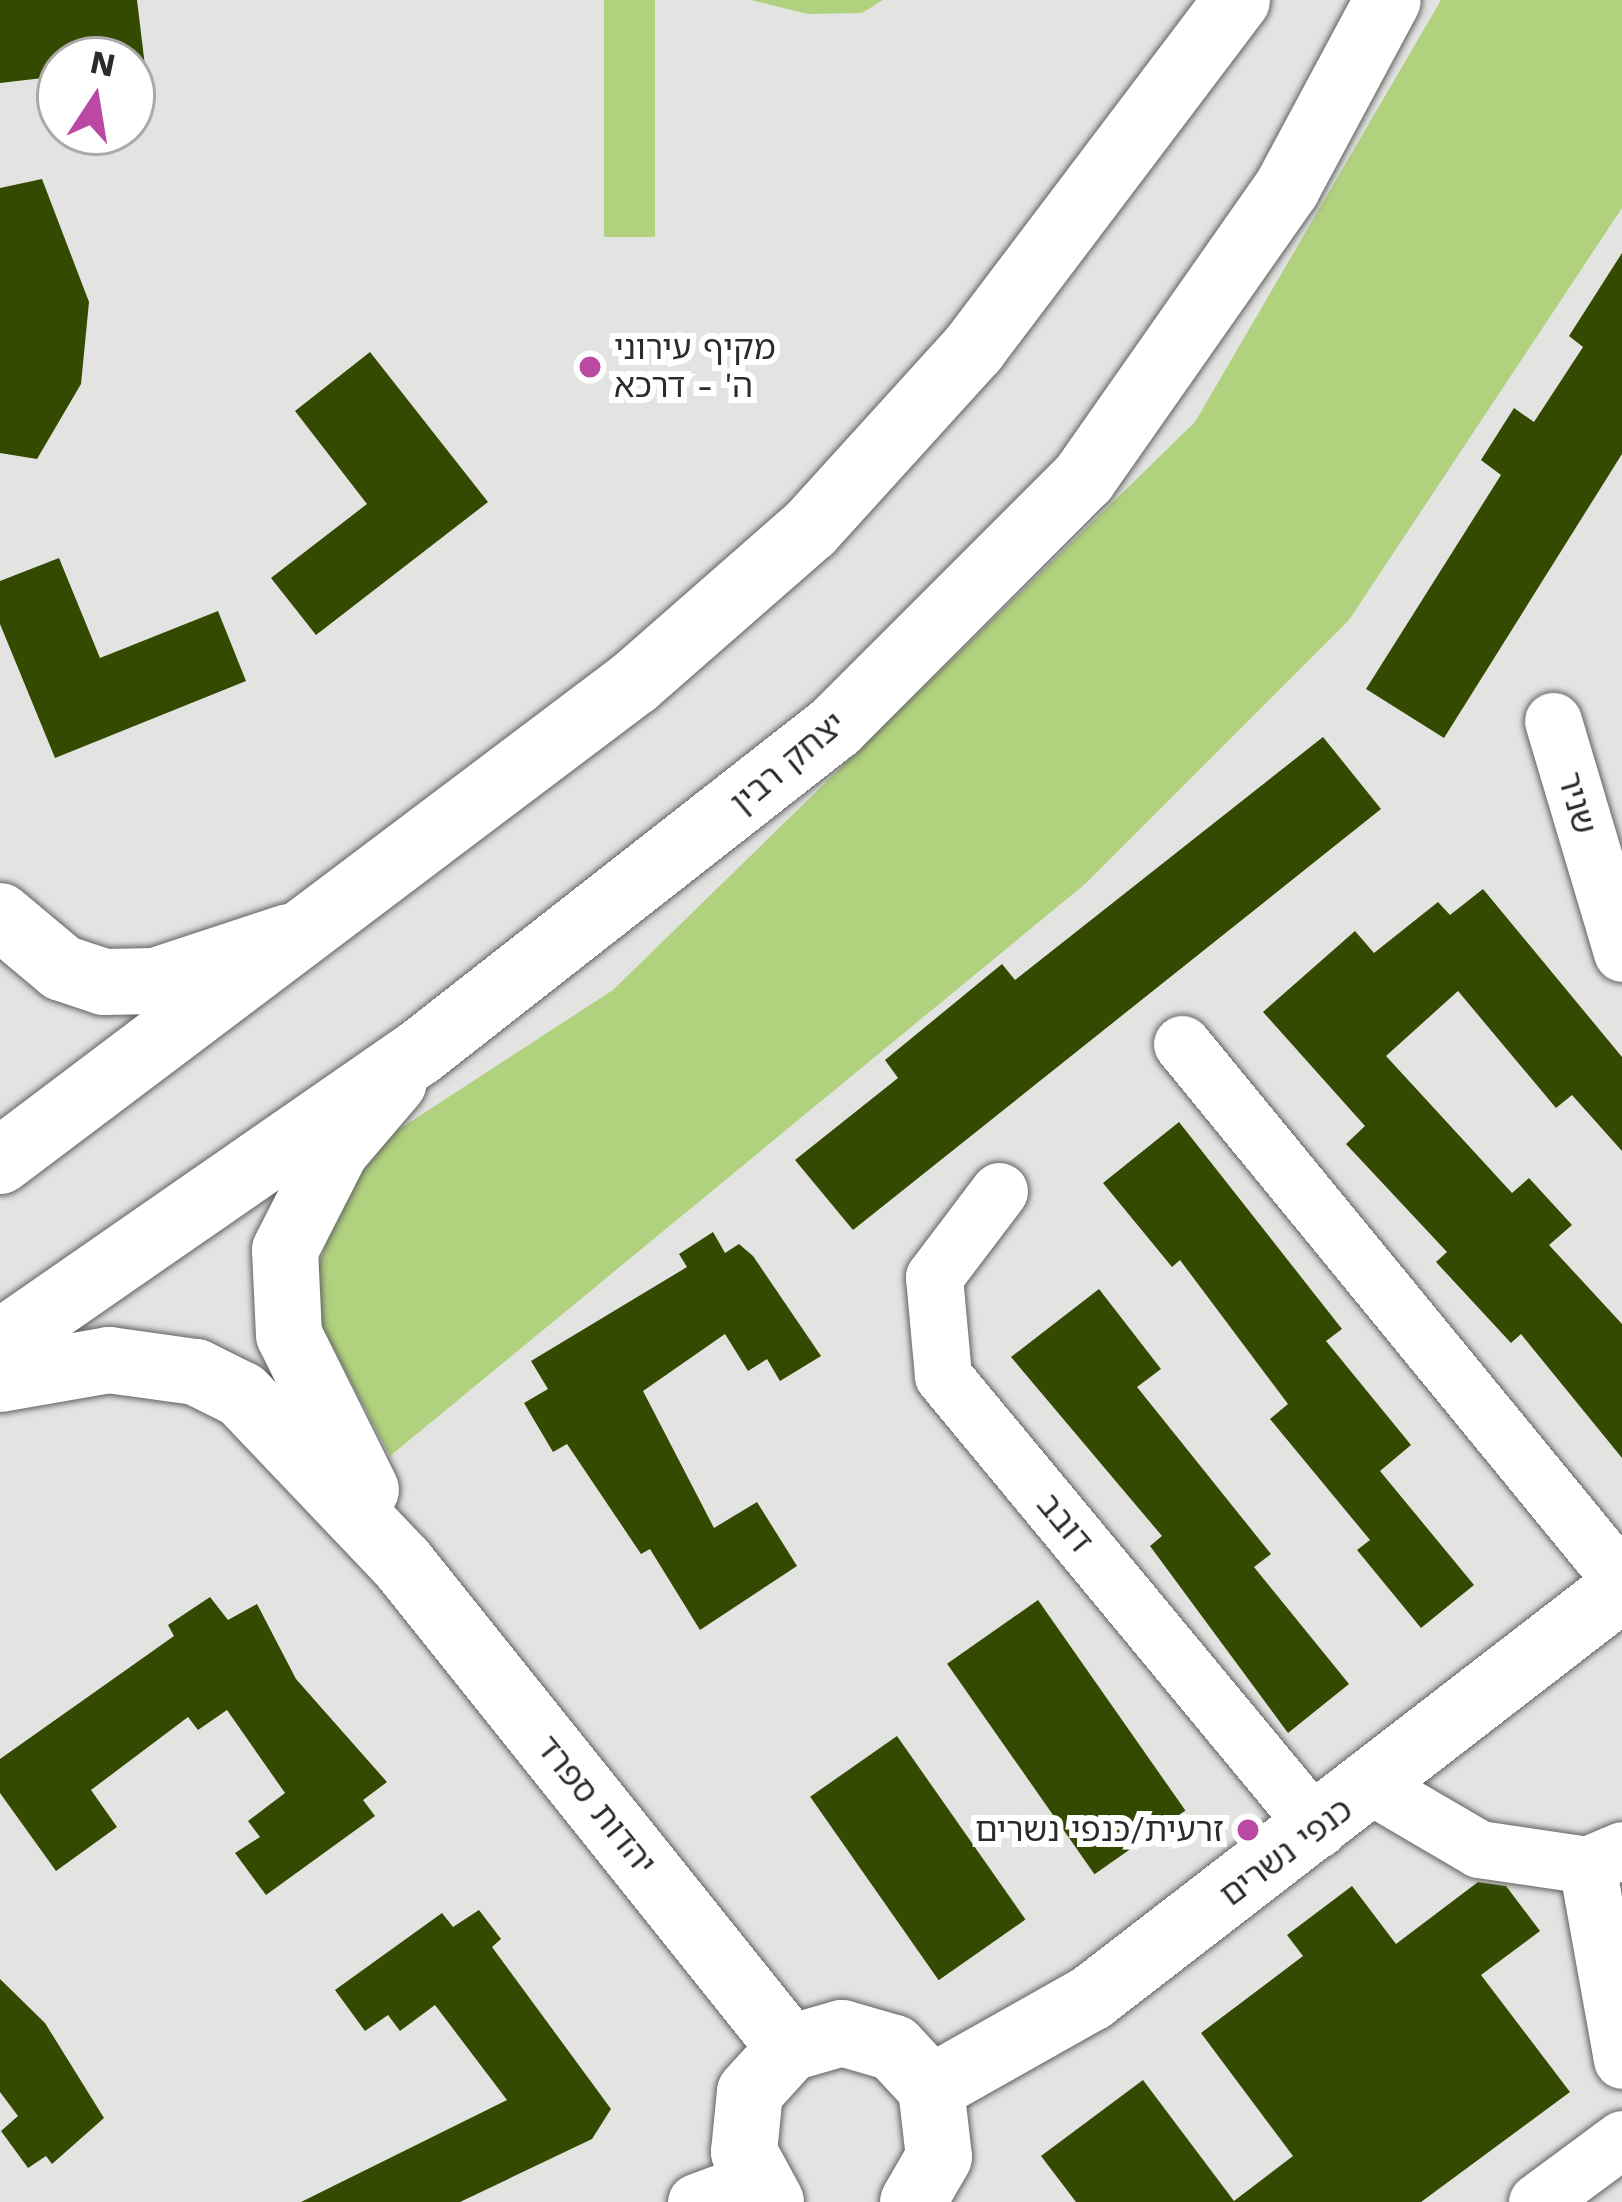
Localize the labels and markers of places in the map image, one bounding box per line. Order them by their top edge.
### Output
place label: מקיף עירוני ה' - דרכא [614,328,776,406]
marker: מקיף עירוני ה' - דרכא [577,354,603,380]
place label: זרעית/כנפי נשרים [975,1810,1224,1850]
marker: זרעית/כנפי נשרים [1235,1817,1261,1843]

